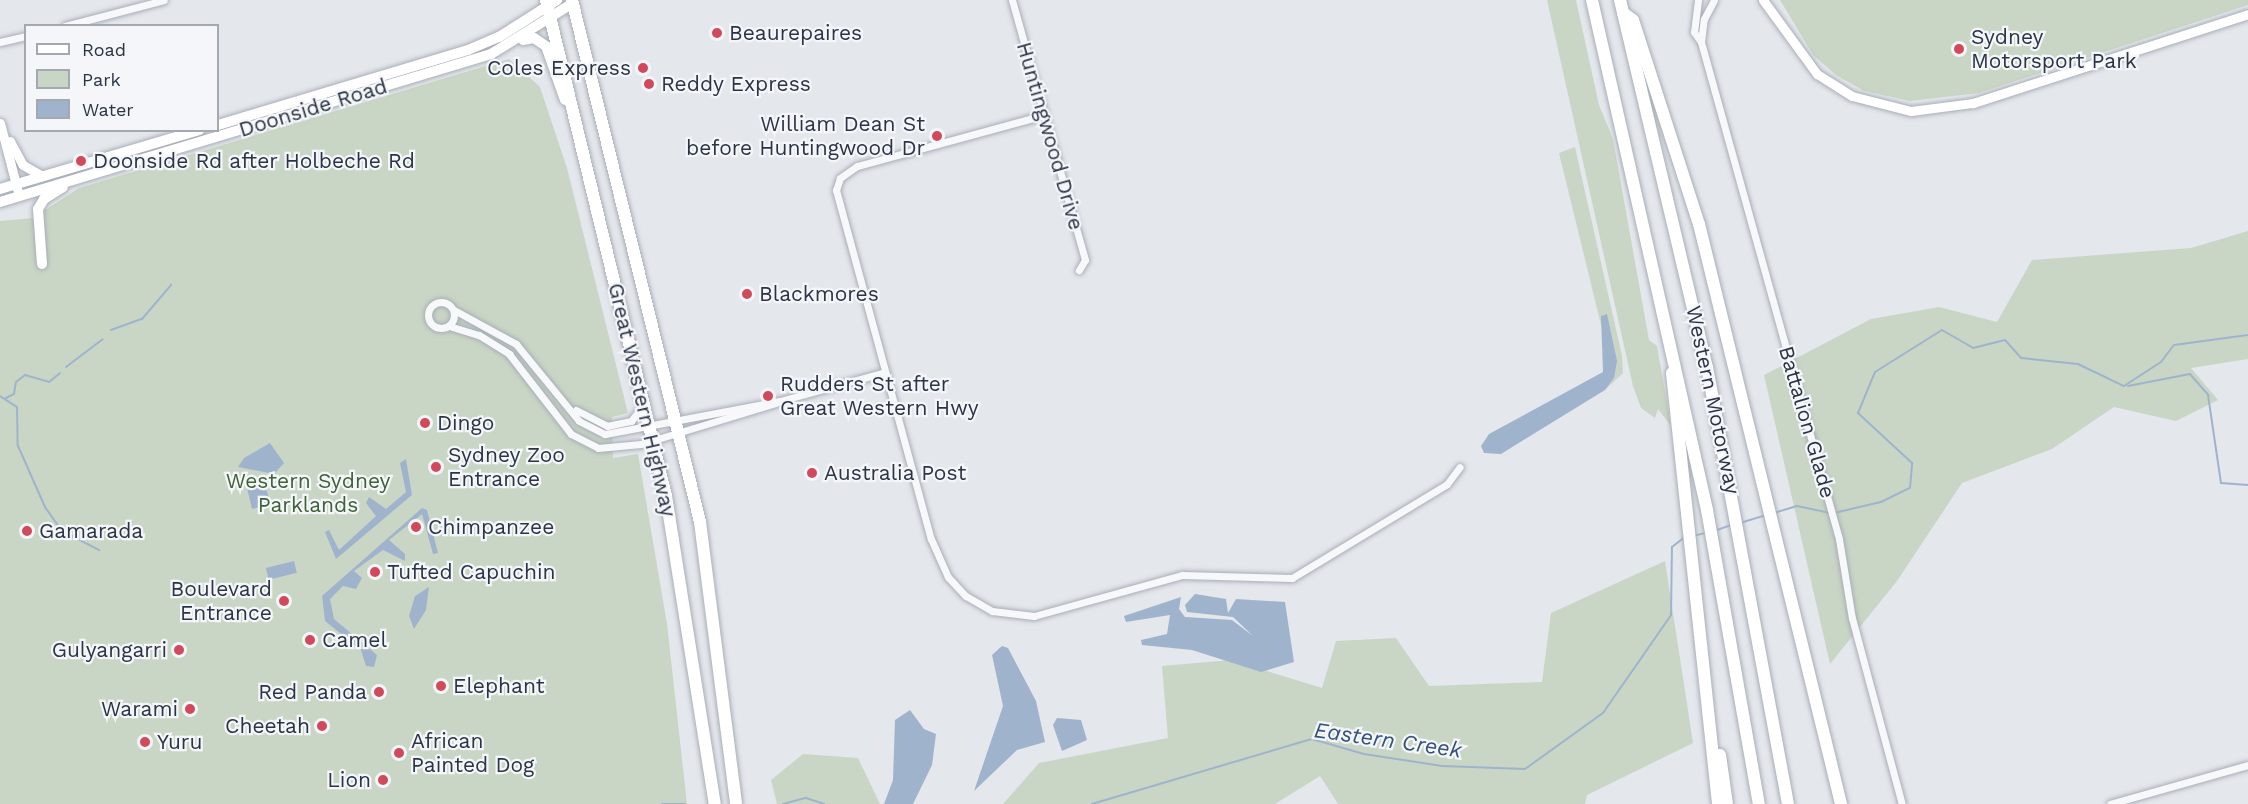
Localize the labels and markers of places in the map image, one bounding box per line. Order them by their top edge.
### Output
place label: Beaurepaires [729,20,862,46]
place label: Sydney Motorsport Park [1971,24,2137,74]
marker: Beaurepaires [710,26,724,40]
marker: Sydney Motorsport Park [1952,42,1966,56]
place label: Coles Express [487,55,631,81]
marker: Coles Express [636,61,650,75]
place label: Reddy Express [661,71,811,97]
marker: Reddy Express [642,77,656,91]
place label: William Dean St before Huntingwood Dr [686,111,925,161]
marker: William Dean St before Huntingwood Dr [930,129,944,143]
place label: Doonside Rd after Holbeche Rd [93,148,415,174]
marker: Doonside Rd after Holbeche Rd [74,154,88,168]
place label: Blackmores [759,281,879,307]
marker: Blackmores [740,287,754,301]
place label: Rudders St after Great Western Hwy [780,371,979,421]
marker: Rudders St after Great Western Hwy [761,389,775,403]
place label: Dingo [437,410,494,436]
marker: Dingo [418,416,432,430]
place label: Sydney Zoo Entrance [448,442,565,492]
marker: Sydney Zoo Entrance [429,460,443,474]
place label: Australia Post [824,460,967,486]
marker: Australia Post [805,466,819,480]
place label: Chimpanzee [428,514,554,540]
place label: Gamarada [39,518,143,544]
marker: Chimpanzee [409,520,423,534]
marker: Gamarada [20,524,34,538]
place label: Tufted Capuchin [387,559,555,585]
marker: Tufted Capuchin [368,565,382,579]
place label: Boulevard Entrance [171,576,272,626]
marker: Boulevard Entrance [277,594,291,608]
place label: Camel [322,627,387,653]
marker: Camel [303,633,317,647]
place label: Gulyangarri [52,637,167,663]
marker: Gulyangarri [172,643,186,657]
place label: Elephant [453,673,545,699]
place label: Red Panda [258,679,367,705]
marker: Elephant [434,679,448,693]
marker: Red Panda [372,685,386,699]
place label: Warami [101,696,178,722]
marker: Warami [183,702,197,716]
place label: Cheetah [225,713,310,739]
marker: Cheetah [315,719,329,733]
place label: African Painted Dog [411,728,534,778]
place label: Yuru [157,729,202,755]
marker: Yuru [138,735,152,749]
marker: African Painted Dog [392,746,406,760]
place label: Lion [327,767,371,793]
marker: Lion [376,773,390,787]

